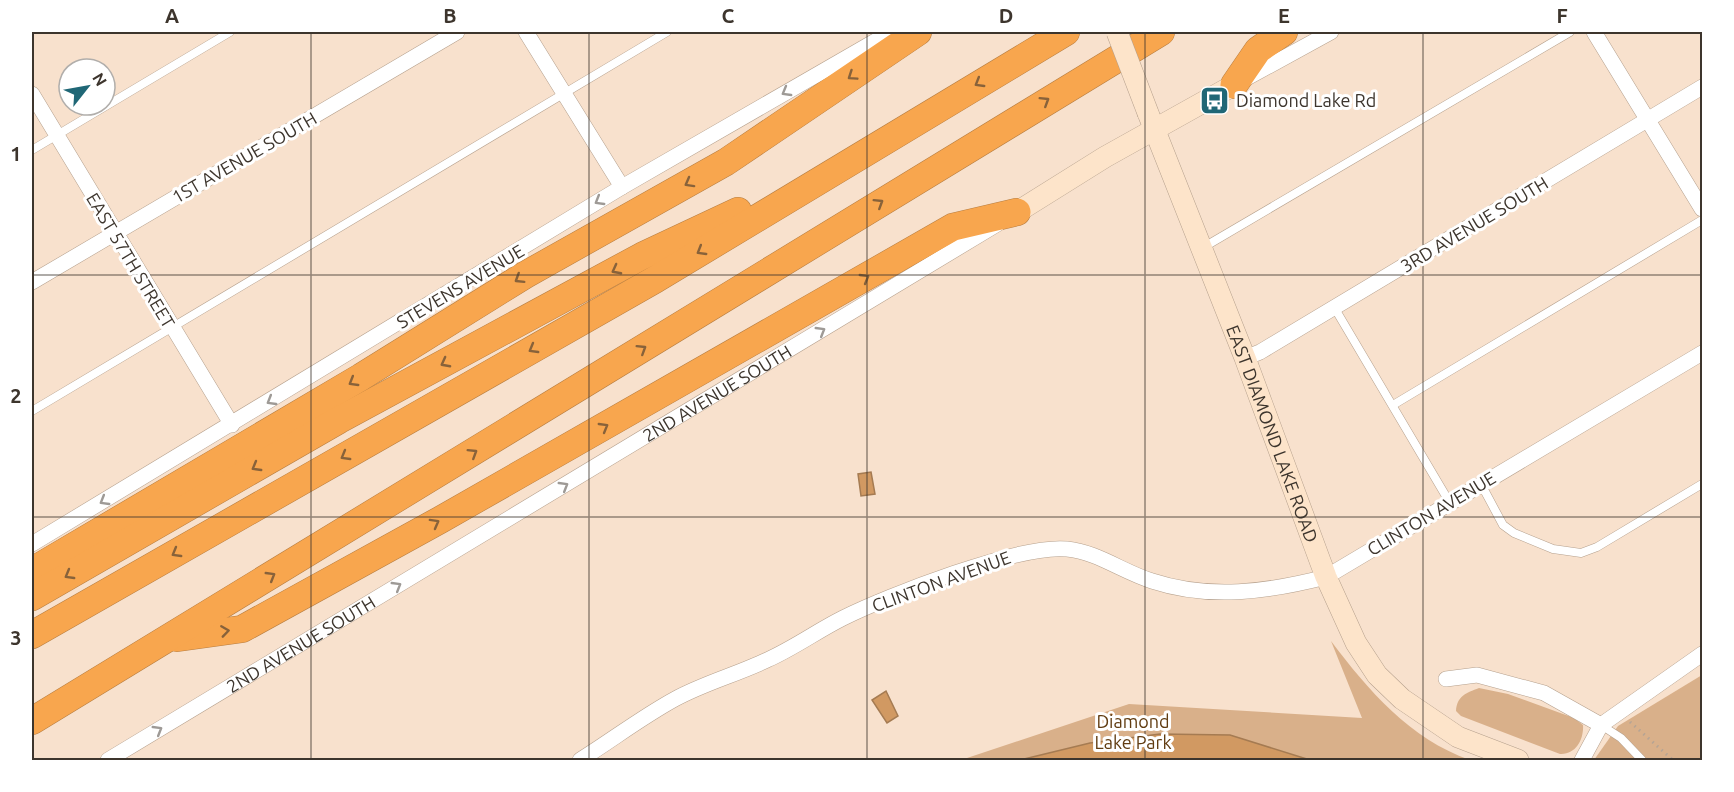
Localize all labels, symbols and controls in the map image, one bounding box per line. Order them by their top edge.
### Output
text: A [165,4,179,27]
text: B [443,4,457,27]
text: C [722,4,735,27]
text: D [999,4,1013,27]
text: E [1278,4,1290,27]
text: F [1556,4,1568,27]
north arrow [57,57,117,117]
one-way arrow [848,69,859,80]
text: N [89,70,111,89]
one-way arrow [975,76,985,87]
bus stop icon: Diamond Lake Rd [1199,84,1231,116]
one-way arrow [782,85,792,97]
place label: Diamond Lake Rd [1236,90,1376,110]
one-way arrow [1039,96,1049,108]
street label: 1ST AVENUE SOUTH [168,107,320,207]
text: 1 [10,142,22,165]
street label: 3RD AVENUE SOUTH [1397,172,1551,276]
one-way arrow [685,176,695,187]
street label: EAST 57TH STREET [83,189,179,331]
one-way arrow [595,193,605,205]
one-way arrow [872,199,883,210]
street label: STEVENS AVENUE [393,240,527,332]
one-way arrow [697,243,707,255]
one-way arrow [612,263,622,274]
one-way arrow [515,271,525,283]
one-way arrow [858,274,869,285]
street label: EAST DIAMOND LAKE ROAD [1223,322,1322,545]
one-way arrow [815,327,825,339]
street label: 2ND AVENUE SOUTH [639,341,795,445]
one-way arrow [529,342,539,353]
one-way arrow [636,345,646,357]
one-way arrow [441,356,451,367]
one-way arrow [349,374,360,386]
text: 2 [10,384,22,407]
one-way arrow [267,393,277,405]
one-way arrow [598,422,608,434]
one-way arrow [467,448,477,460]
one-way arrow [341,449,351,460]
one-way arrow [252,460,262,471]
street label: CLINTON AVENUE [1363,467,1499,559]
one-way arrow [558,482,568,493]
one-way arrow [100,493,110,505]
one-way arrow [428,519,439,530]
one-way arrow [172,546,182,557]
street label: CLINTON AVENUE [869,547,1013,615]
one-way arrow [65,568,75,579]
one-way arrow [265,572,275,584]
one-way arrow [391,582,401,594]
street label: 2ND AVENUE SOUTH [223,591,379,696]
one-way arrow [220,625,229,638]
text: 3 [10,626,22,649]
park label: Diamond Lake Park [1094,711,1172,752]
one-way arrow [152,726,162,738]

